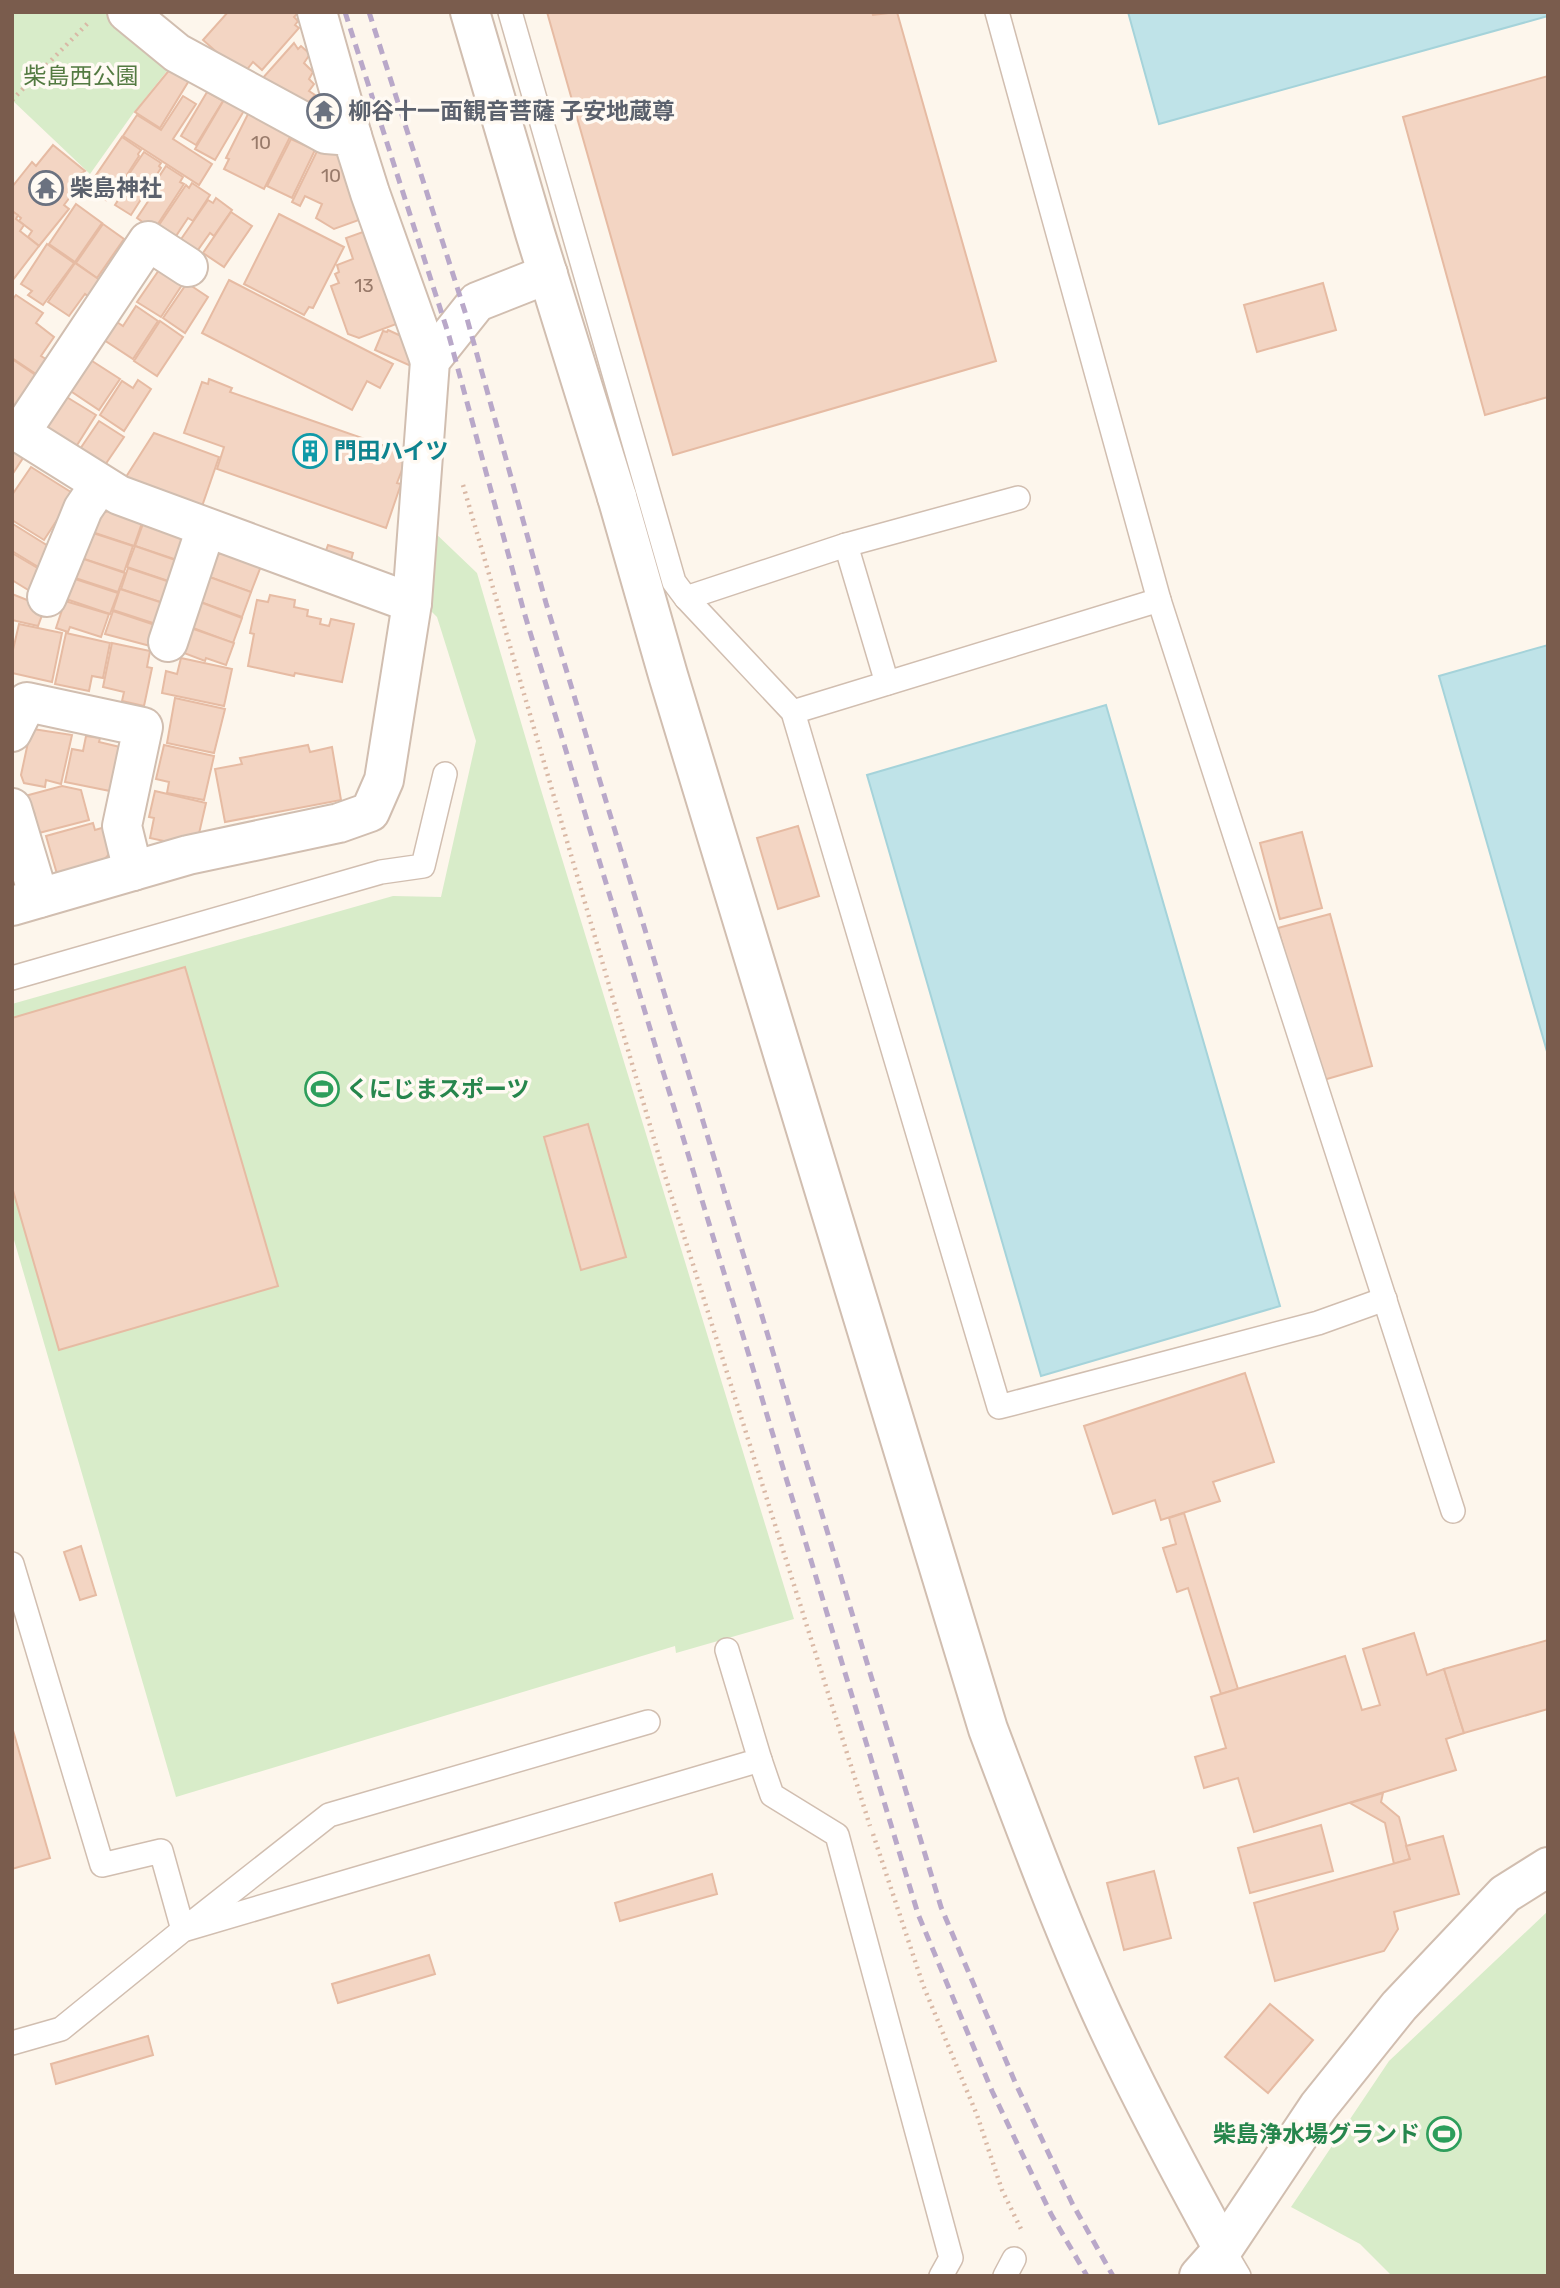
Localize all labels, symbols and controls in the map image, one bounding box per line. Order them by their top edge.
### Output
park label: 柴島西公園 [24,62,139,90]
temple icon: 柳谷十一面観音菩薩 子安地蔵尊 [305,92,343,130]
place label: 柳谷十一面観音菩薩 子安地蔵尊 [348,97,675,125]
house number: 10 [251,131,271,154]
house number: 10 [321,164,341,187]
temple icon: 柴島神社 [27,169,65,207]
place label: 柴島神社 [70,174,162,202]
house number: 13 [354,274,374,297]
building icon: 門田ハイツ [291,432,329,470]
place label: 門田ハイツ [334,437,449,465]
sports icon: くにじまスポーツ [303,1070,341,1108]
place label: くにじまスポーツ [346,1075,530,1103]
sports icon: 柴島浄水場グランド [1425,2115,1463,2153]
place label: 柴島浄水場グランド [1213,2120,1420,2148]

